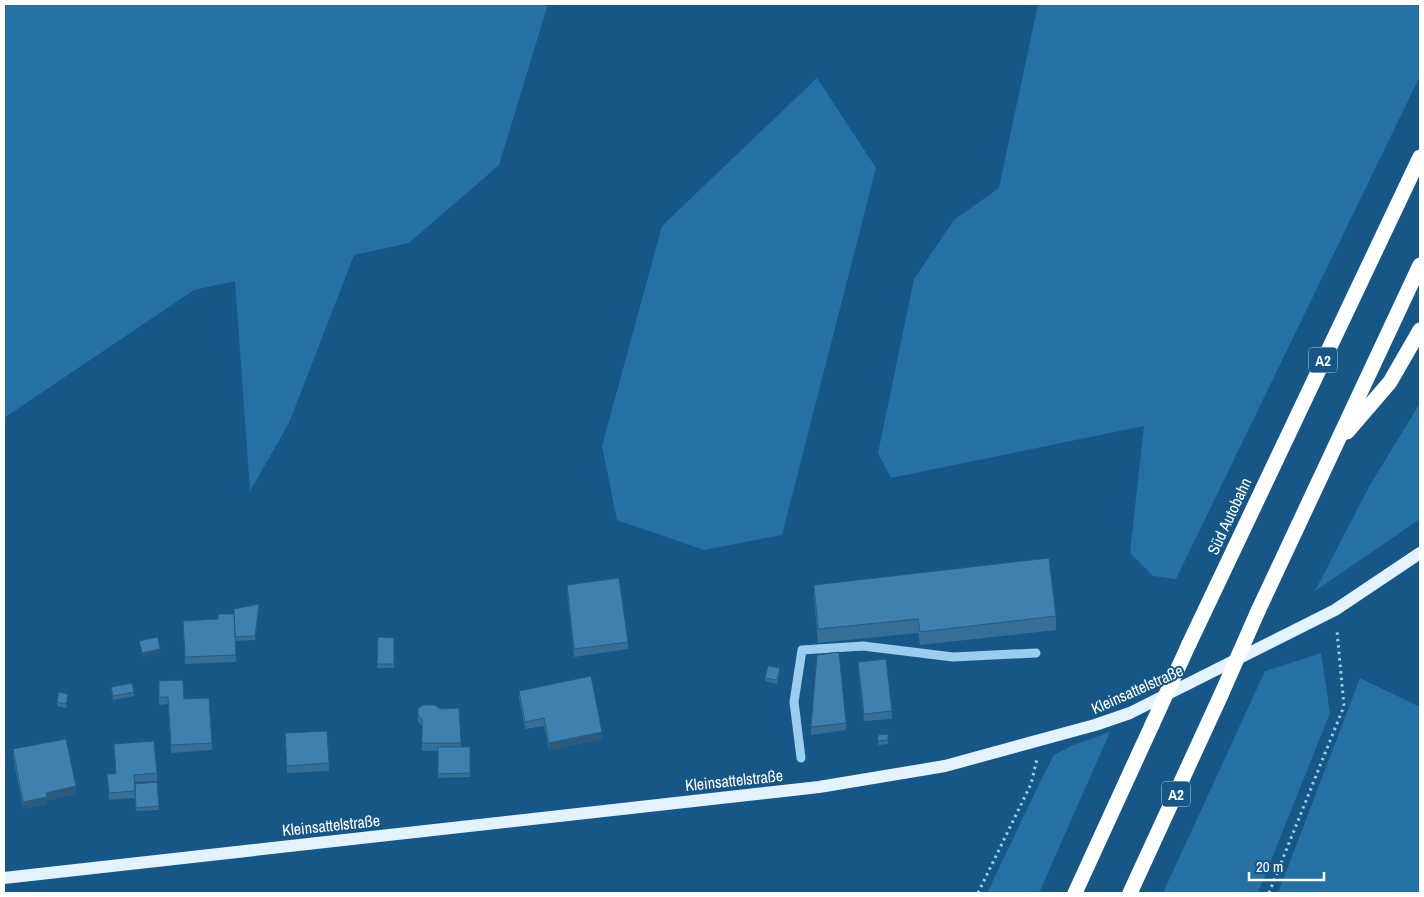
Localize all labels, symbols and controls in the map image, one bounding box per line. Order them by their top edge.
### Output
road number: A2 [1309,348,1337,372]
street label: Süd Autobahn [1202,474,1256,558]
street label: Kleinsattelstraße [1088,659,1186,719]
street label: Kleinsattelstraße [684,764,784,796]
road number: A2 [1162,782,1190,806]
street label: Kleinsattelstraße [281,809,381,841]
scale bar [1249,850,1324,882]
text: 20 m [1256,856,1283,877]

